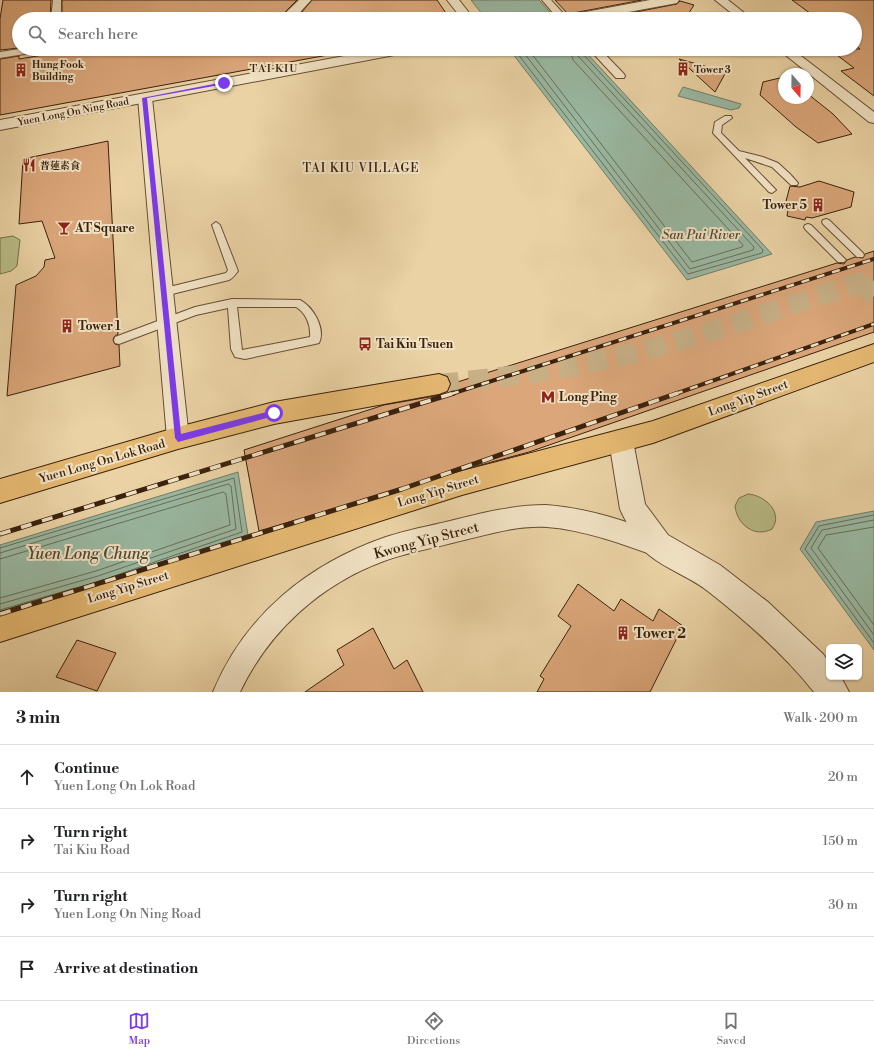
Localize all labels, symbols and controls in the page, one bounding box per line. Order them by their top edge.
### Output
search box [12,12,862,56]
icon: search [26,23,48,45]
text: Search here [58,25,138,44]
place label: Hung Fook Building [32,59,85,83]
building icon: Tower 3 [675,61,691,77]
building icon: Hung Fook Building [13,62,29,78]
district label: TAI KIU [250,62,298,76]
place label: Tower 3 [694,64,731,76]
north arrow [778,68,814,104]
route end [215,74,233,92]
street label: Yuen Long On Ning Road [16,95,130,129]
restaurant icon: 普蓮素食 [21,157,37,173]
place label: 普蓮素食 [40,160,81,172]
district label: TAI KIU VILLAGE [302,161,420,176]
building icon: Tower 5 [810,197,826,213]
place label: Tower 5 [763,198,808,213]
bar icon: AT Square [56,220,72,236]
place label: AT Square [74,221,135,236]
water label: San Pui River [662,227,741,243]
building icon: Tower 1 [59,318,75,334]
place label: Tower 1 [78,319,121,334]
bus stop icon: Tai Kiu Tsuen [357,336,373,352]
place label: Tai Kiu Tsuen [376,337,454,352]
street label: Long Yip Street [706,377,791,420]
metro station icon: Long Ping [540,389,556,405]
place label: Long Ping [559,390,618,405]
route start [265,404,283,422]
street label: Yuen Long On Lok Road [36,436,167,487]
street label: Long Yip Street [396,472,481,511]
street label: Kwong Yip Street [372,518,481,564]
water label: Yuen Long Chung [27,544,150,564]
street label: Long Yip Street [86,568,171,607]
building icon: Tower 2 [615,625,631,641]
place label: Tower 2 [634,625,686,643]
map controls [826,644,862,680]
button: layers [826,644,862,680]
text: 3 min [16,707,60,729]
text: Walk · 200 m [784,710,858,726]
text: Continue [54,759,119,778]
icon: ahead [16,766,38,788]
text: 20 m [828,769,858,785]
text: Yuen Long On Lok Road [54,778,195,794]
text: Turn right [54,823,128,842]
icon: right [16,830,38,852]
text: 150 m [823,833,858,849]
text: Tai Kiu Road [54,842,130,858]
text: Turn right [54,887,128,906]
icon: right [16,894,38,916]
text: 30 m [828,897,858,913]
text: Yuen Long On Ning Road [54,906,201,922]
icon: arrive [16,958,38,980]
text: Arrive at destination [54,959,198,978]
tab: Map [128,1010,150,1048]
tab: Directions [407,1010,460,1048]
tab: Saved [717,1010,746,1048]

